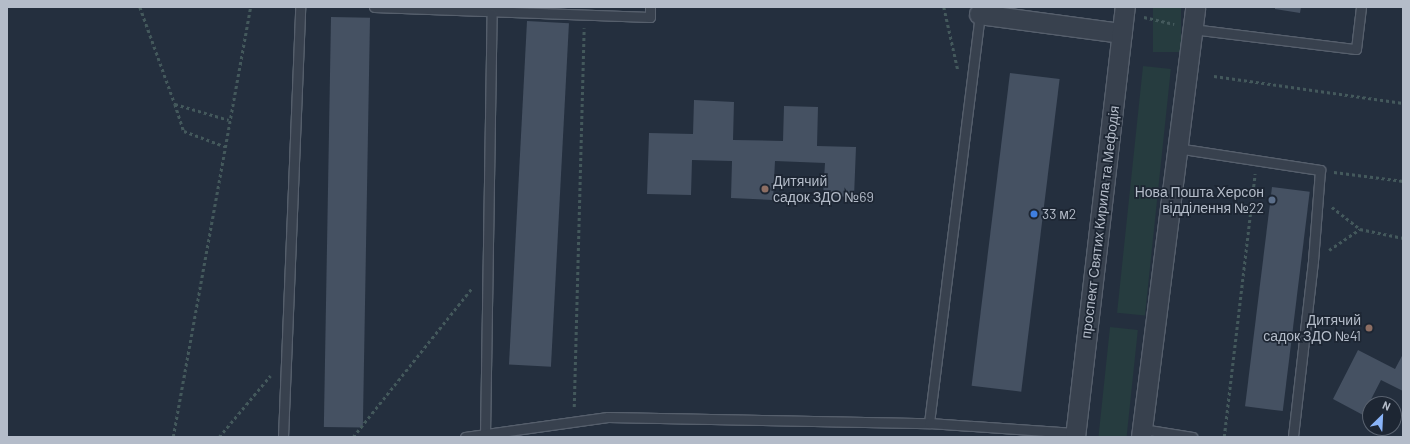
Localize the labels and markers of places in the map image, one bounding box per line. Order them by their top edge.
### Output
place label: Дитячий садок ЗДО №69 [773,173,874,206]
marker: Дитячий садок ЗДО №69 [760,184,770,194]
place label: Нова Пошта Херсон відділення №22 [1135,184,1264,216]
marker: Нова Пошта Херсон відділення №22 [1267,195,1277,205]
place label: 33 м2 [1042,206,1076,222]
marker: 33 м2 [1029,209,1039,219]
place label: Дитячий садок ЗДО №41 [1263,312,1361,344]
marker: Дитячий садок ЗДО №41 [1364,323,1374,333]

